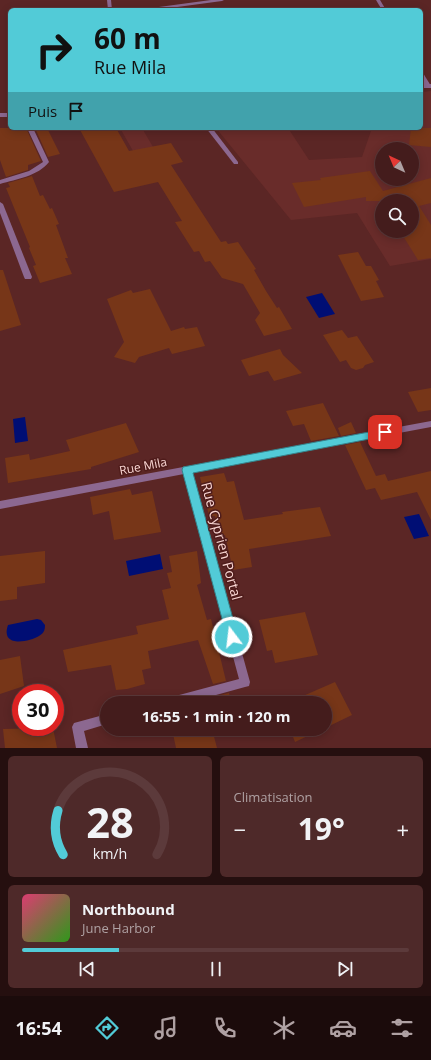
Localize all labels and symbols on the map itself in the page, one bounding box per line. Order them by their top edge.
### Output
north arrow [375,142,419,186]
pin [368,415,402,449]
street label: Rue Mila [118,453,168,479]
street label: Rue Cyprien Portal [197,480,247,602]
position arrow [211,616,253,658]
speed limit sign: 30 [12,684,64,736]

